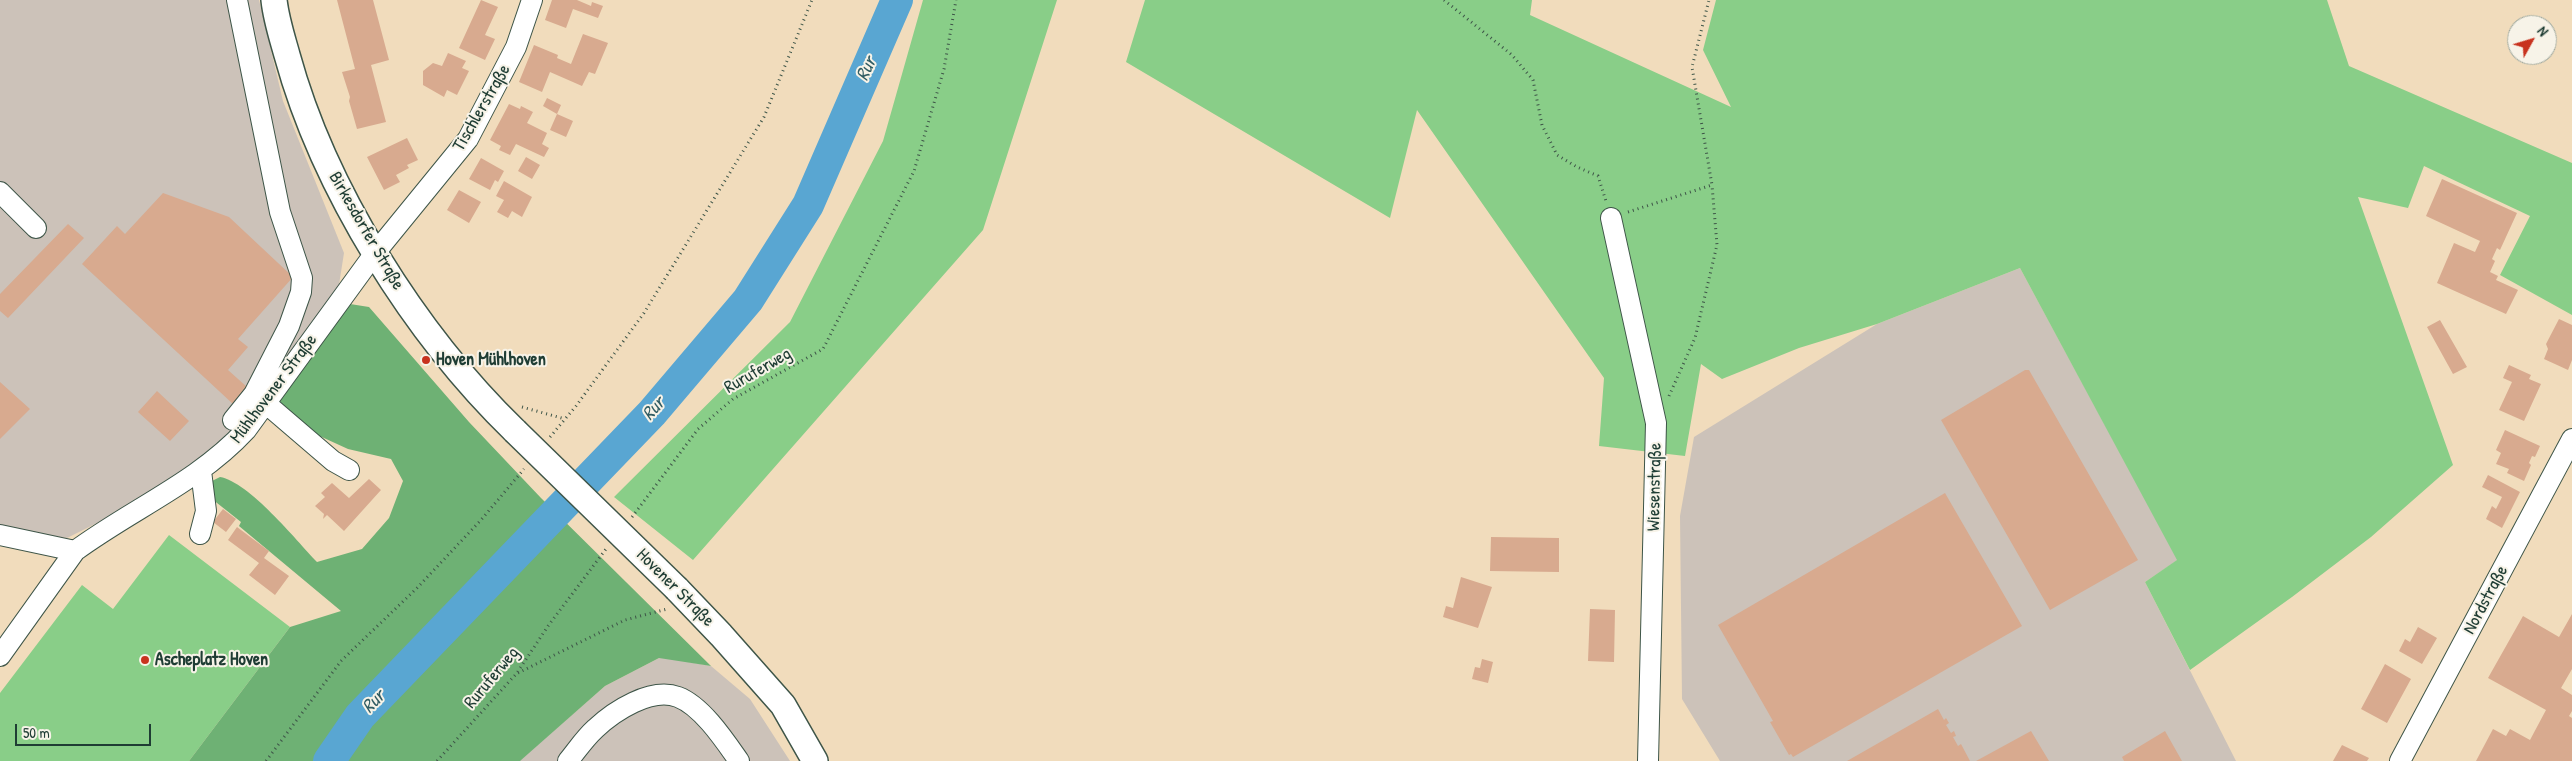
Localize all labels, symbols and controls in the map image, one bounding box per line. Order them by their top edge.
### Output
north arrow [2507,15,2557,65]
text: N [2534,22,2553,40]
water label: Rur [852,54,882,84]
street label: Tischlerstraße [448,61,516,155]
street label: Birkesdorfer Straße [323,168,409,294]
street label: Mühlhovener Straße [226,330,322,448]
street label: Ruruferweg [721,343,795,399]
place label: Hoven Mühlhoven [436,349,546,371]
marker: Hoven Mühlhoven [420,354,432,366]
water label: Rur [638,393,670,425]
street label: Wiesenstraße [1643,443,1667,531]
street label: Hovener Straße [631,544,719,632]
street label: Nordstraße [2459,562,2513,638]
street label: Ruruferweg [460,643,524,713]
place label: Ascheplatz Hoven [155,649,268,671]
marker: Ascheplatz Hoven [139,654,151,666]
water label: Rur [358,686,390,718]
scale bar [18,714,154,746]
text: 50 m [23,722,50,743]

